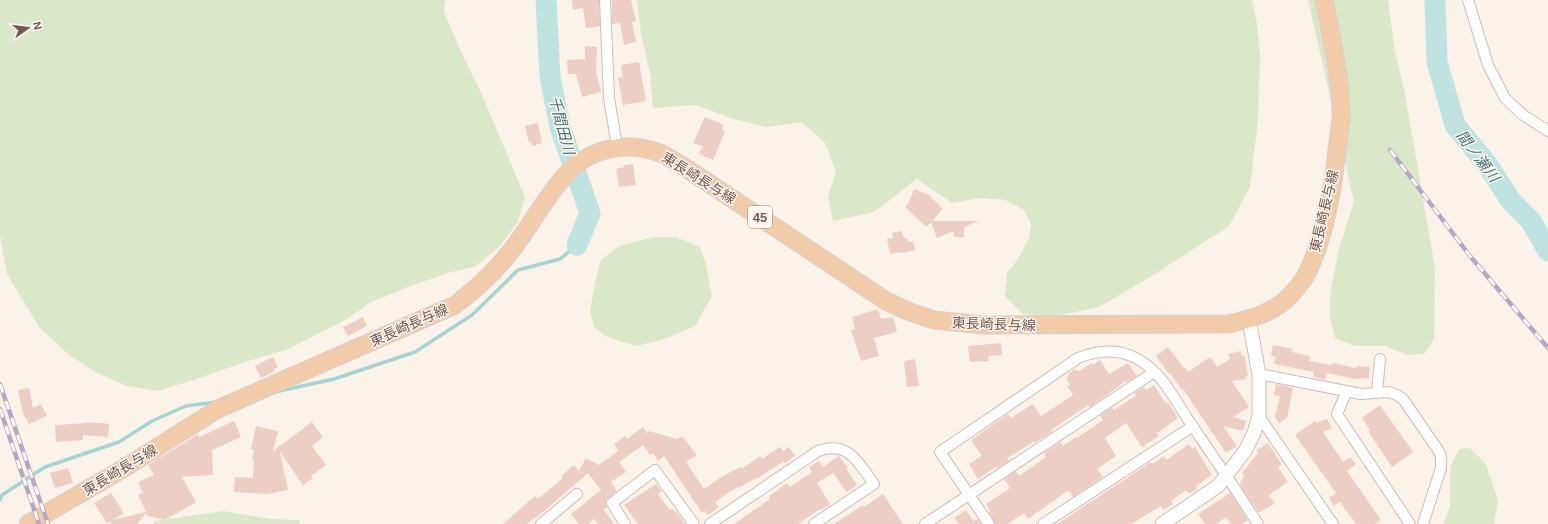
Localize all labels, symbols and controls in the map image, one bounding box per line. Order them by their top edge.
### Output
north arrow [8,8,48,48]
text: N [31,20,44,31]
water label: 千間田川 [546,94,578,158]
water label: 間ノ瀬川 [1453,127,1504,187]
street label: 東長崎長与線 [659,149,739,207]
street label: 東長崎長与線 [1307,168,1341,254]
road number: 45 [748,206,772,228]
street label: 東長崎長与線 [367,301,451,349]
street label: 東長崎長与線 [952,315,1036,333]
street label: 東長崎長与線 [80,442,160,498]

